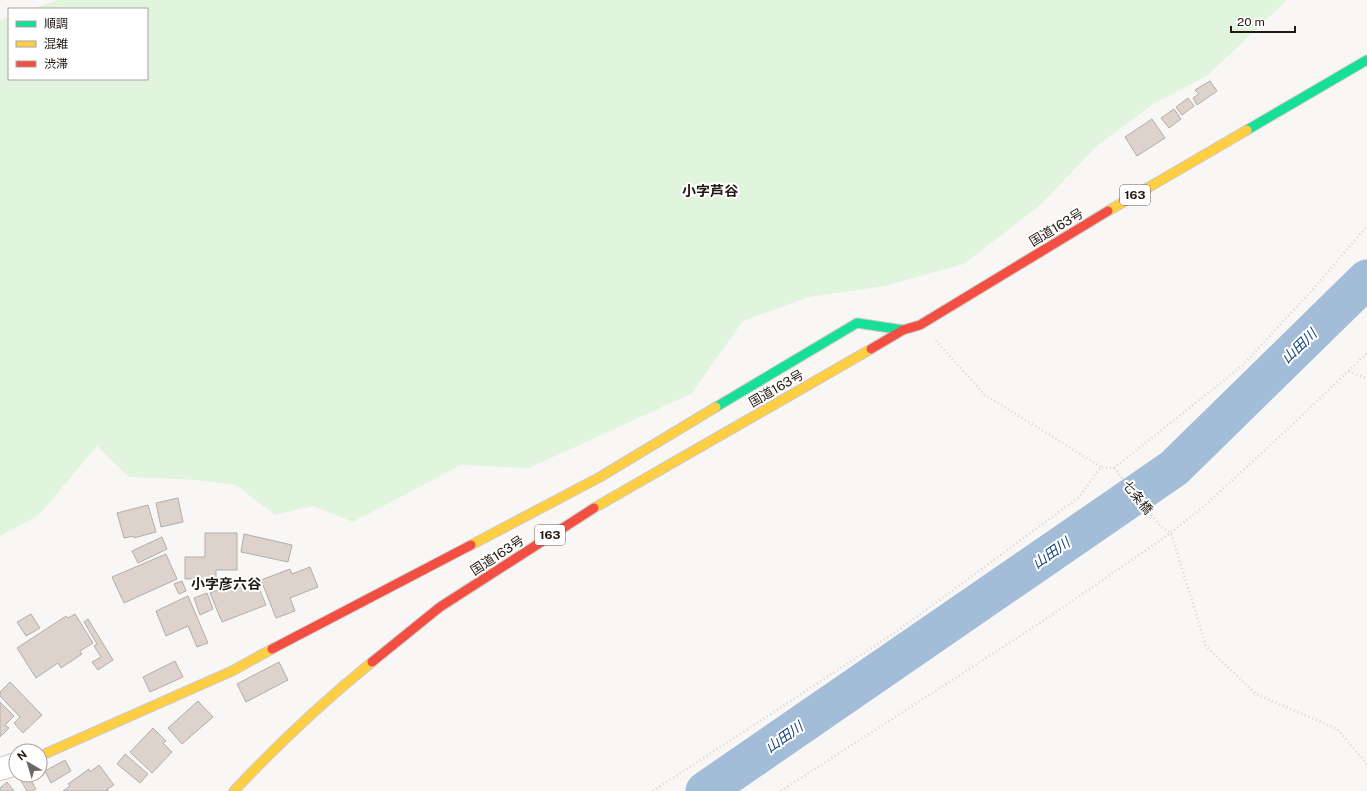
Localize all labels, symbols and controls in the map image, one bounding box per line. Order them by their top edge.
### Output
legend [8,8,148,80]
scale bar [1231,8,1295,34]
text: 20 m [1237,15,1265,29]
text: 順調 [44,17,68,31]
text: 混雑 [44,37,68,51]
text: 渋滞 [44,57,68,71]
district label: 小字芦谷 [682,183,739,199]
road number: 163 [1120,185,1150,205]
street label: 国道163号 [1026,205,1086,249]
water label: 山田川 [1278,324,1321,366]
street label: 国道163号 [746,367,806,410]
street label: 七条橋 [1120,477,1156,517]
road number: 163 [535,525,565,545]
street label: 国道163号 [468,533,527,578]
water label: 山田川 [1029,533,1074,572]
district label: 小字彦六谷 [191,576,262,592]
water label: 山田川 [762,717,807,756]
north arrow [8,743,48,783]
text: N [15,748,29,762]

